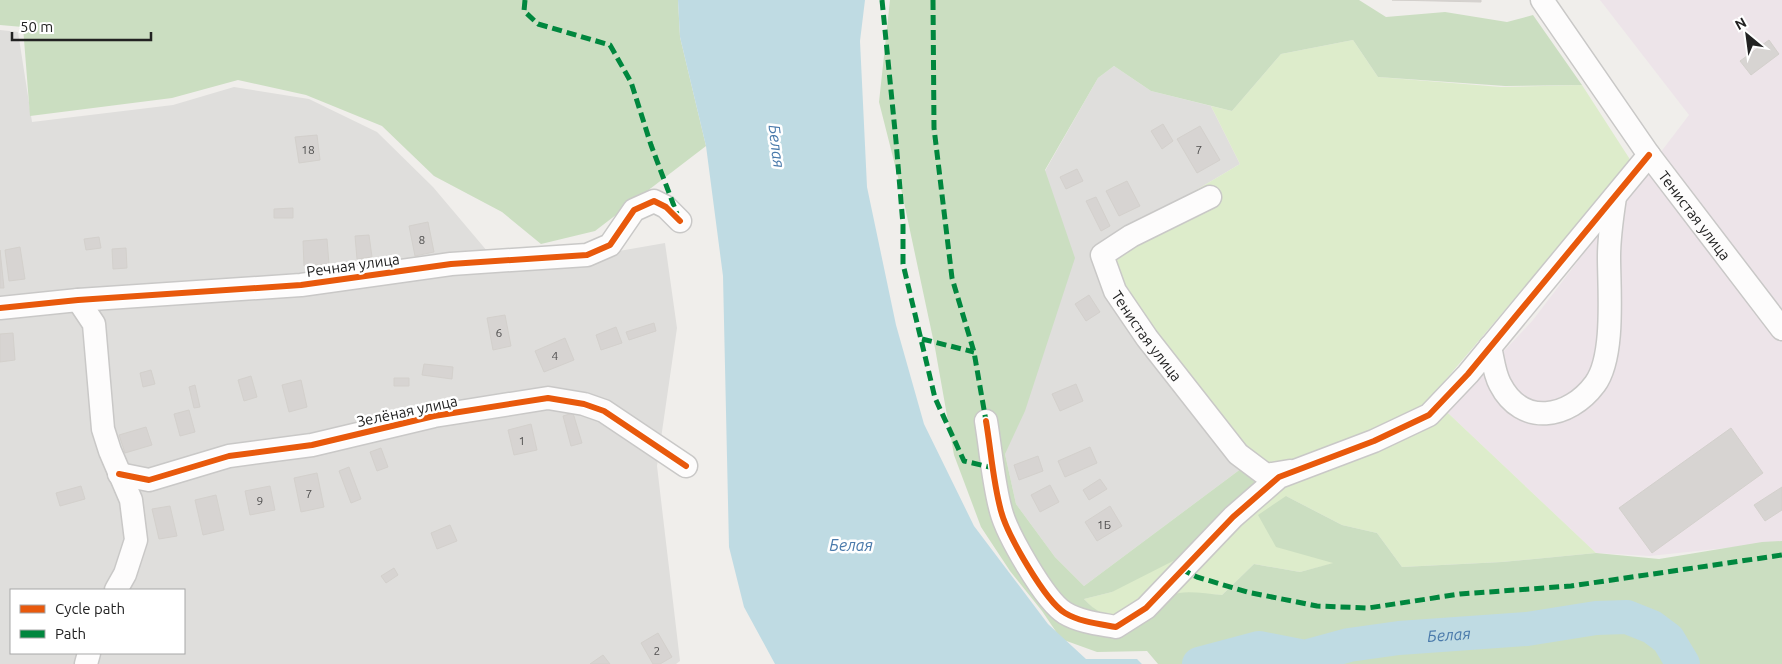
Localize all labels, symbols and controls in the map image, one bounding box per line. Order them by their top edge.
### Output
scale bar [12,10,151,42]
north arrow [1722,10,1772,60]
text: N [1732,14,1749,33]
text: 50 m [20,18,53,35]
water label: Белая [765,123,789,169]
house number: 18 [301,143,315,156]
house number: 7 [1196,143,1202,156]
street label: Тенистая улица [1655,167,1734,263]
house number: 8 [419,233,426,246]
street label: Речная улица [305,250,401,280]
street label: Тенистая улица [1109,287,1186,384]
house number: 6 [496,326,503,339]
house number: 4 [552,349,559,362]
street label: Зелёная улица [355,392,459,430]
house number: 1 [519,434,525,447]
house number: 7 [306,487,312,500]
house number: 9 [257,494,263,507]
house number: 1Б [1097,518,1111,531]
water label: Белая [829,536,873,554]
legend [10,589,185,654]
text: Cycle path [55,600,125,617]
water label: Белая [1427,624,1471,645]
text: Path [55,625,86,642]
house number: 2 [654,644,660,657]

